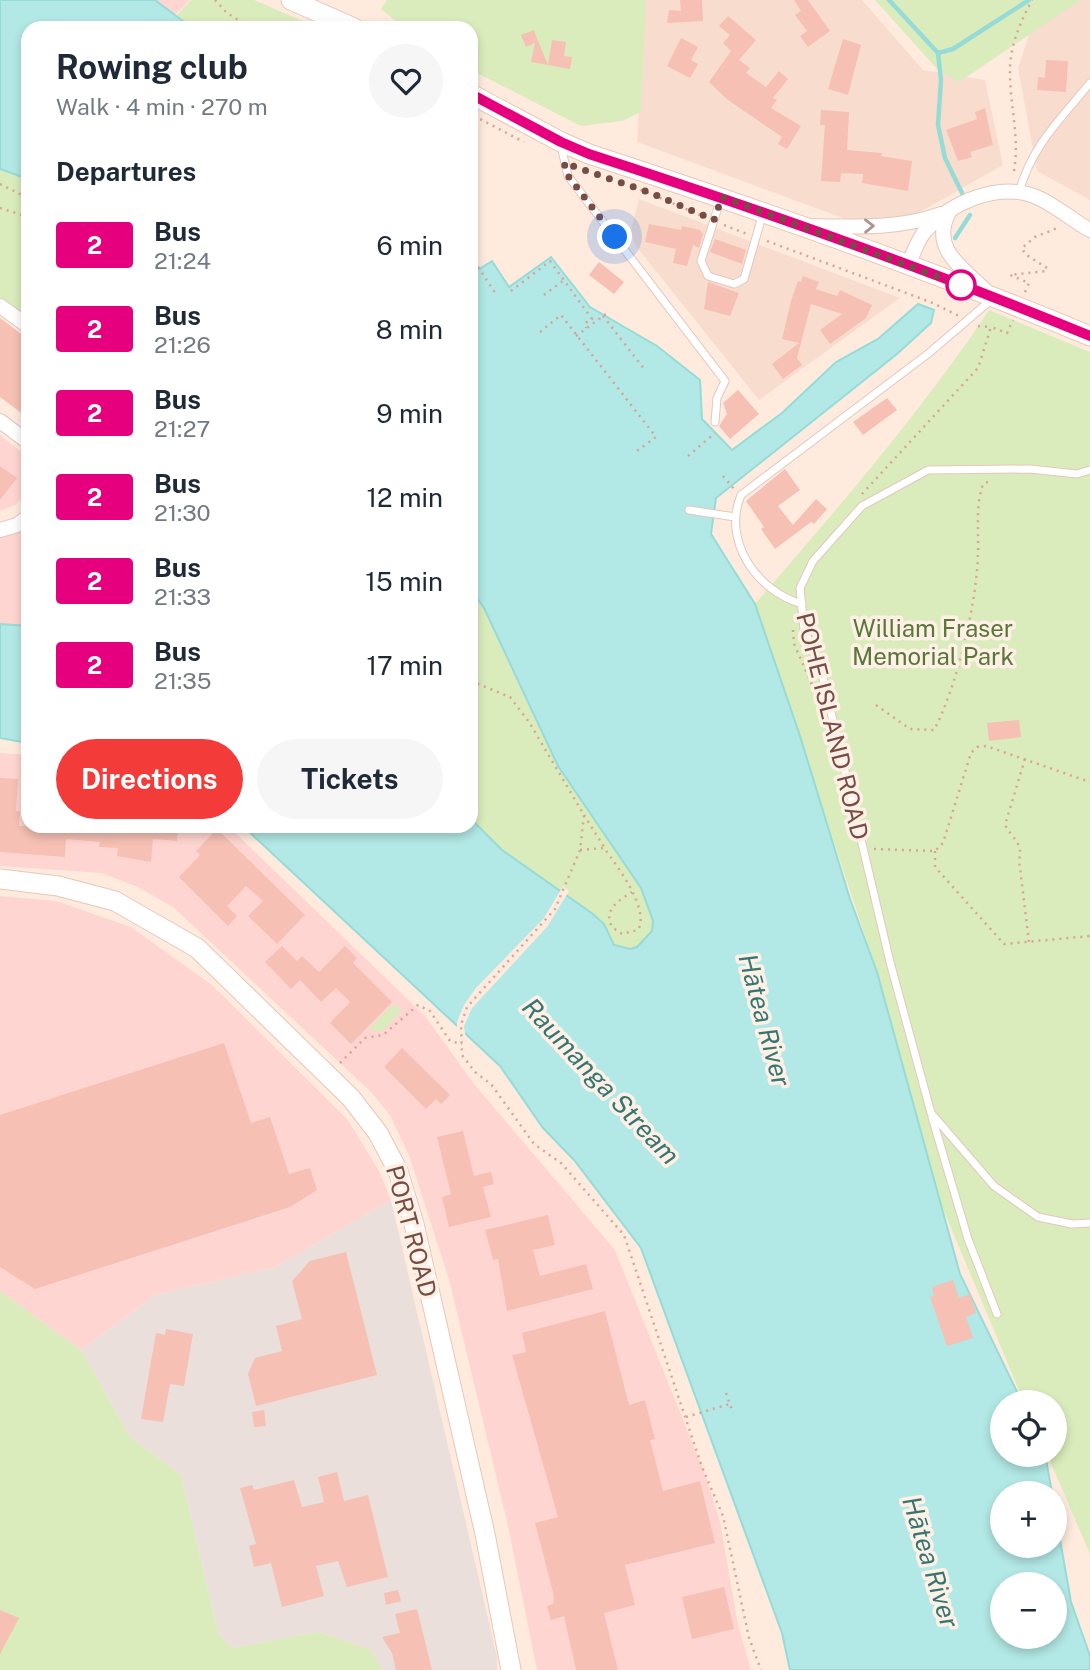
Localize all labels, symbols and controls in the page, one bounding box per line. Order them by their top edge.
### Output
button: heart [369,44,443,118]
text: Rowing club [56,48,248,86]
text: Walk · 4 min · 270 m [56,93,268,120]
text: Departures [56,156,196,187]
text: Bus [154,216,201,247]
your location [597,219,632,254]
one-way arrow [864,219,875,234]
text: 6 min [376,230,443,261]
text: 2 [87,231,102,259]
text: 21:24 [154,247,211,274]
unlabelled marker [946,270,976,300]
text: Bus [154,300,201,331]
text: 8 min [376,314,443,345]
text: 2 [87,315,102,343]
text: 21:26 [154,331,211,358]
text: Bus [154,384,201,415]
text: 9 min [376,398,443,429]
text: 2 [87,399,102,427]
text: 21:27 [154,415,210,442]
text: Bus [154,468,201,499]
text: 12 min [367,482,443,513]
text: 2 [87,483,102,511]
text: 21:30 [154,499,211,526]
text: Bus [154,552,201,583]
text: 15 min [365,566,443,597]
text: 2 [87,567,102,595]
text: 21:33 [154,583,211,610]
street label: POHE ISLAND ROAD [791,609,875,843]
park label: William Fraser Memorial Park [852,614,1014,670]
text: Bus [154,636,201,667]
text: 17 min [366,650,443,681]
text: 2 [87,651,102,679]
text: 21:35 [154,667,211,694]
button: Directions [56,739,243,819]
button: Tickets [257,739,443,819]
water label: Hātea River [732,950,798,1090]
water label: Raumanga Stream [516,992,686,1170]
street label: PORT ROAD [381,1162,443,1300]
map controls [990,1390,1067,1649]
button: locate [990,1390,1067,1467]
button: + [990,1481,1067,1558]
water label: Hātea River [896,1493,966,1632]
button: − [990,1572,1067,1649]

